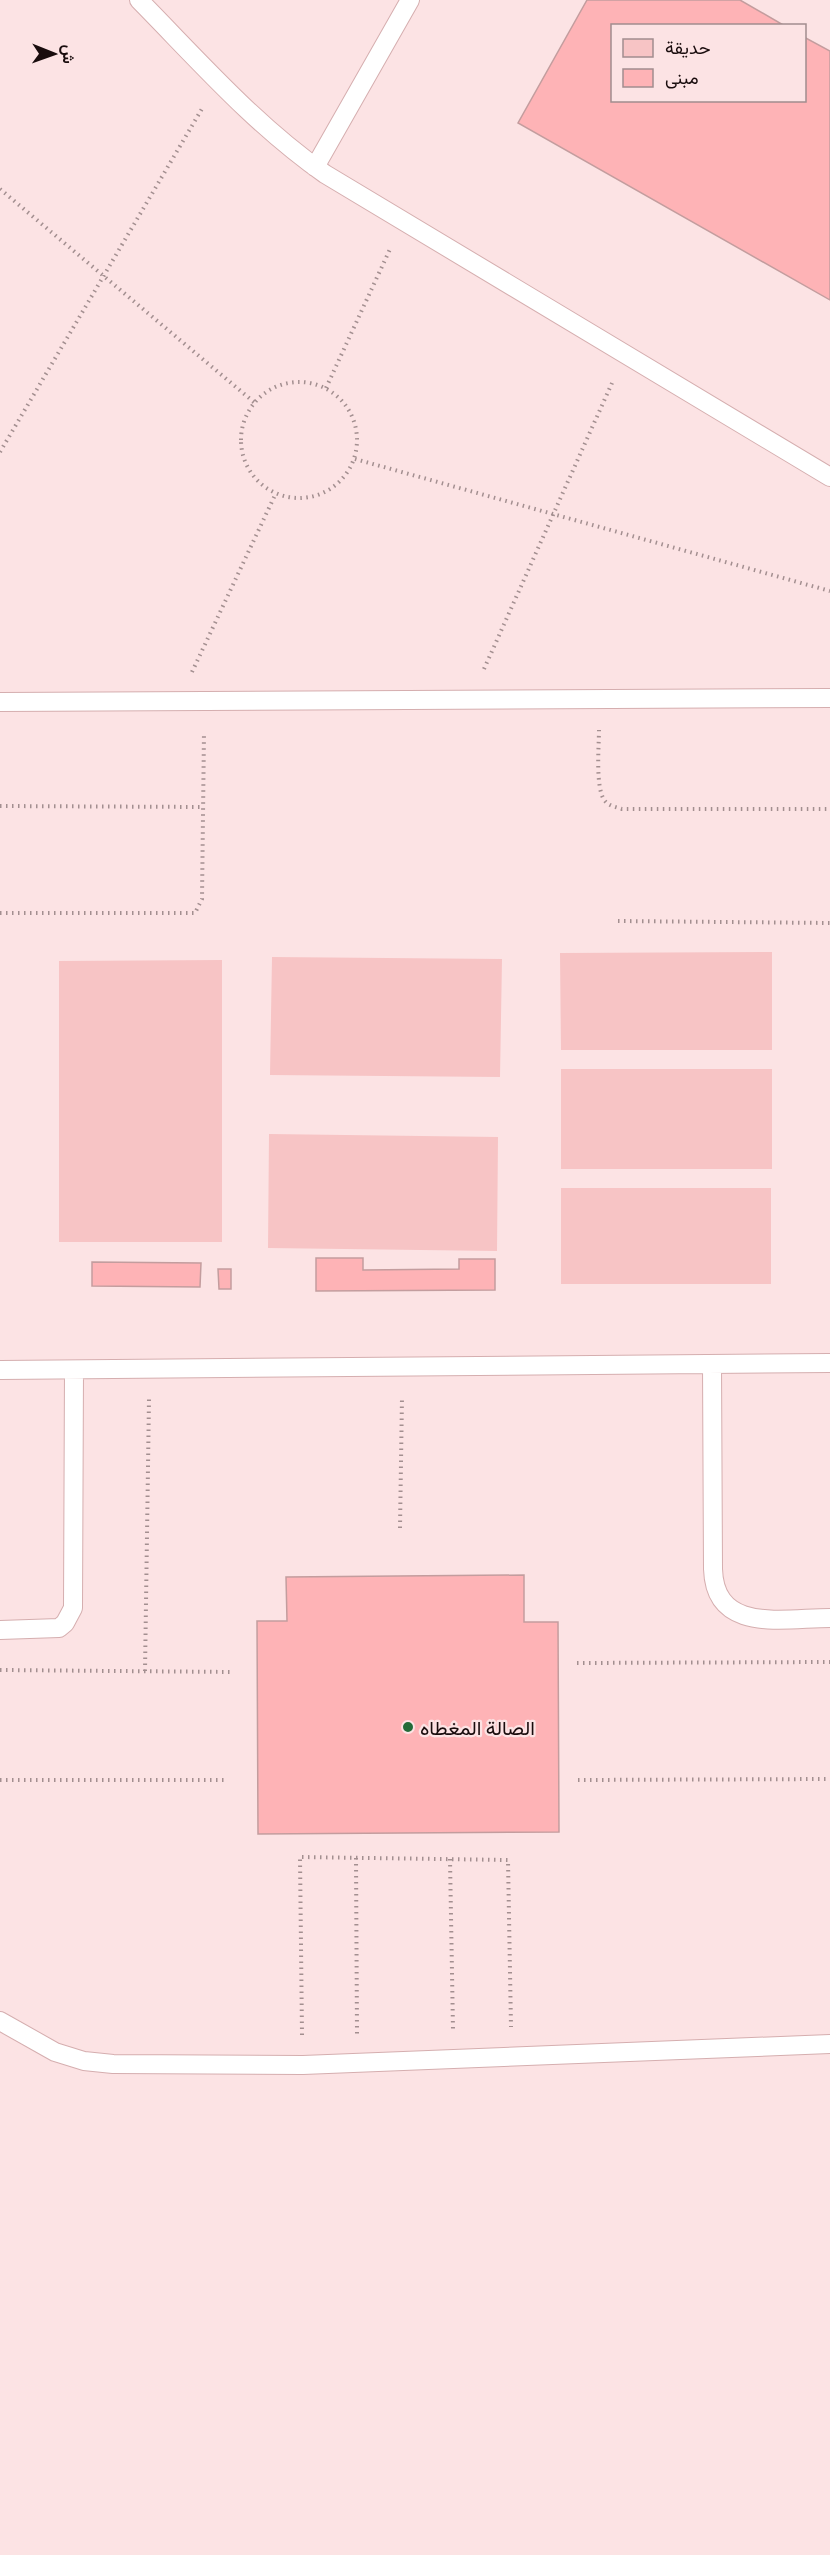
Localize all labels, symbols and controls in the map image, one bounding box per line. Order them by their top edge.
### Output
north arrow [24,24,84,84]
legend [611,24,806,102]
text: حديقة [665,36,711,58]
text: ش [59,44,79,64]
text: مبنى [665,66,699,89]
place label: الصالة المغطاه [420,1715,535,1739]
marker: الصالة المغطاه [401,1720,415,1734]

